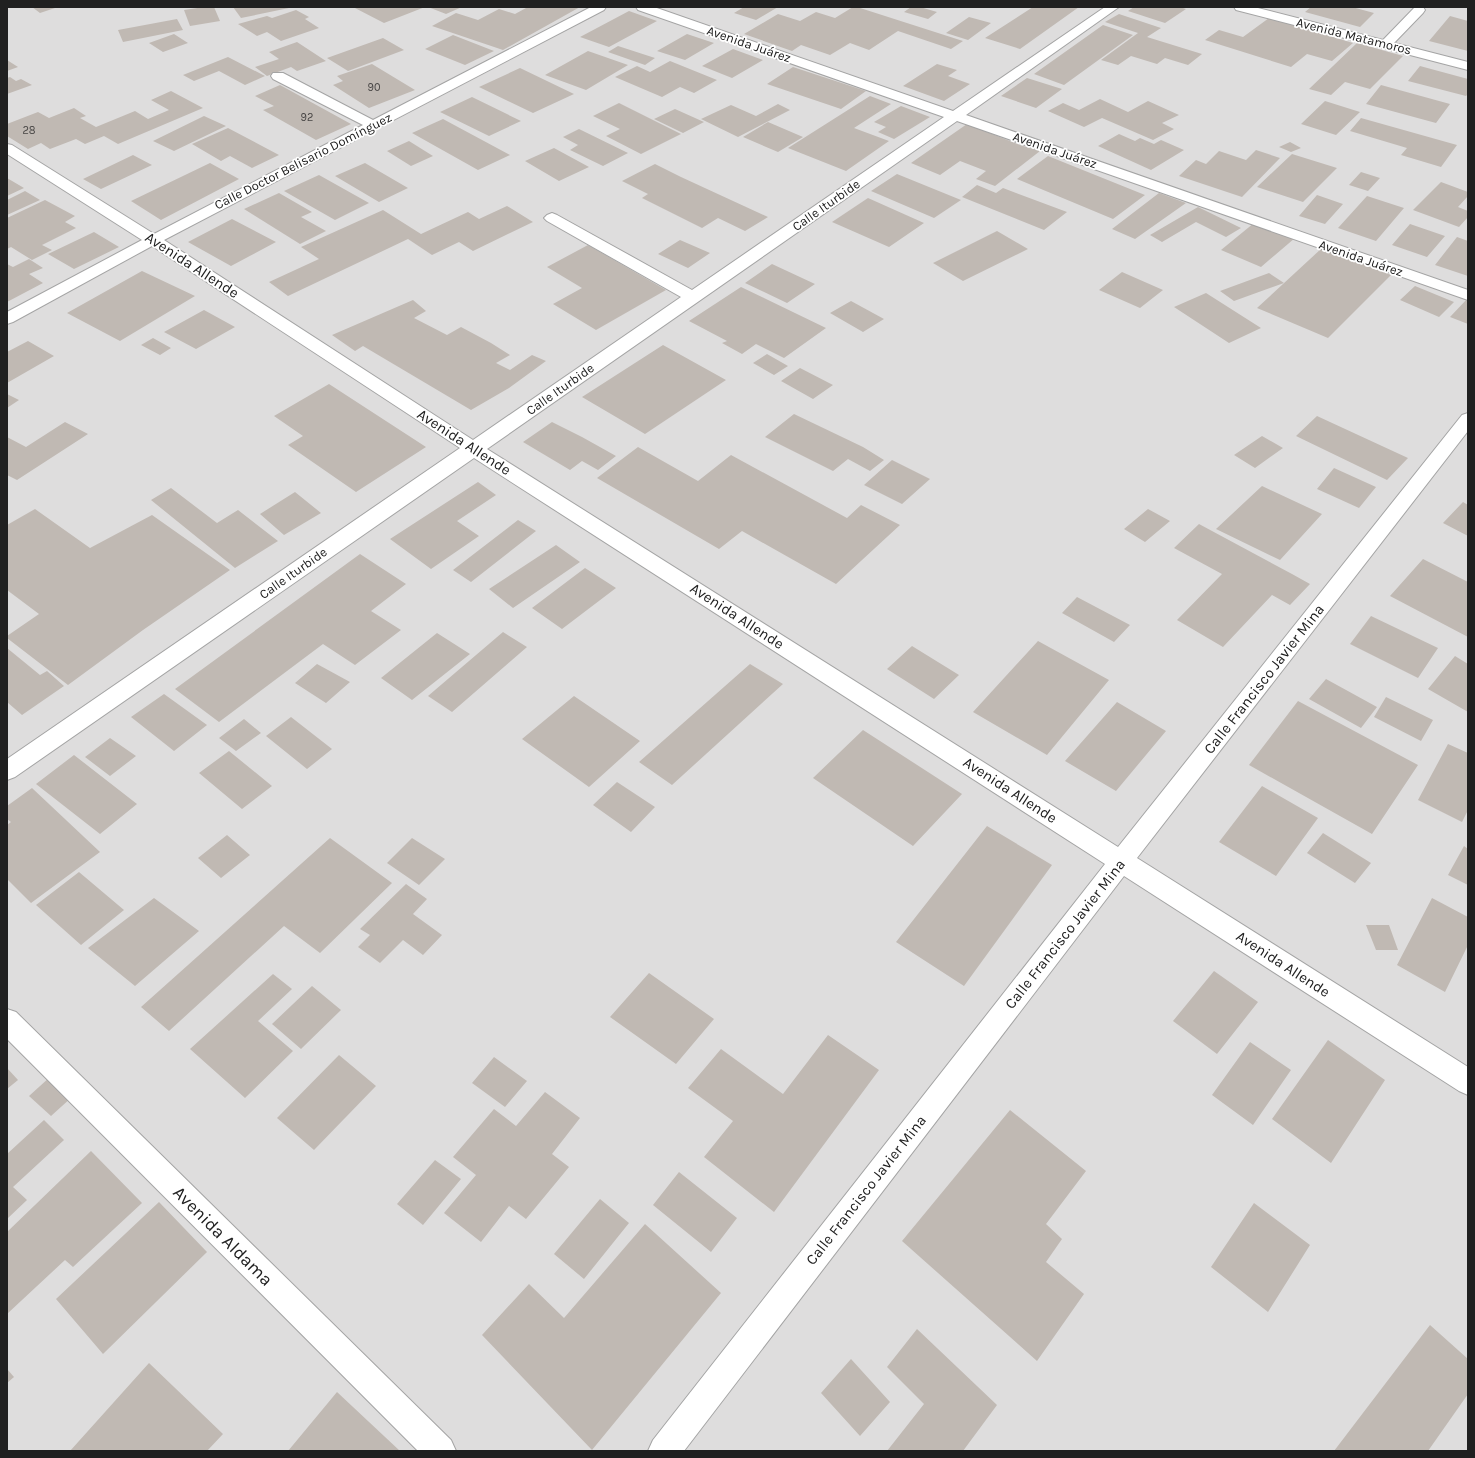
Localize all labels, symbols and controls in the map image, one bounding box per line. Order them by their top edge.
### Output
street label: Avenida Matamoros [1295,14,1413,58]
street label: Avenida Juárez [705,23,793,65]
house number: 90 [368,81,380,94]
street label: Calle Doctor Belisario Domínguez [212,110,394,212]
house number: 92 [301,111,313,124]
house number: 28 [22,124,36,137]
street label: Avenida Juárez [1011,129,1099,171]
street label: Calle Iturbide [789,176,863,234]
street label: Avenida Allende [142,228,242,302]
street label: Avenida Juárez [1317,237,1405,279]
street label: Calle Iturbide [523,360,597,418]
street label: Avenida Allende [414,405,514,479]
street label: Calle Iturbide [256,544,330,602]
street label: Avenida Allende [687,579,787,653]
street label: Calle Francisco Javier Mina [1200,601,1328,757]
street label: Avenida Allende [960,753,1060,827]
street label: Calle Francisco Javier Mina [1001,856,1129,1012]
street label: Avenida Allende [1233,927,1333,1001]
street label: Calle Francisco Javier Mina [802,1112,930,1268]
street label: Avenida Aldama [169,1182,277,1290]

